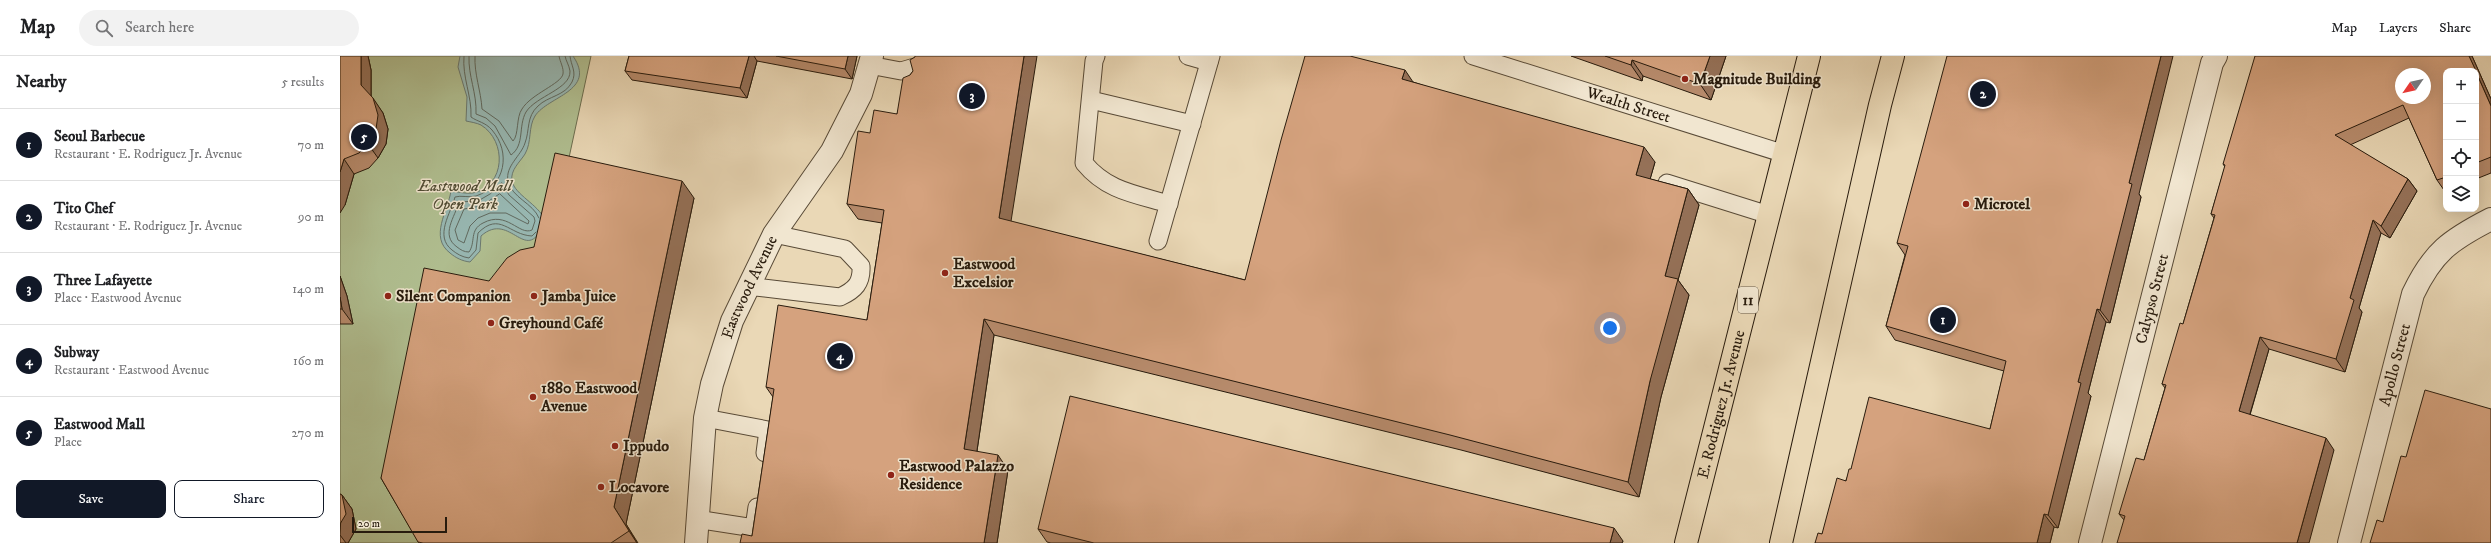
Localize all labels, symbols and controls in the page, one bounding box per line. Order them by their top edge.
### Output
search box [79,10,359,46]
text: Map [20,16,55,39]
icon: search [93,17,115,39]
text: Search here [125,18,194,37]
text: Map [2331,19,2357,37]
text: Layers [2379,19,2417,37]
text: Share [2439,19,2471,37]
north arrow [2395,68,2431,104]
map controls [2443,68,2479,212]
button: + [2443,68,2479,104]
place label: Magnitude Building [1693,69,1822,89]
text: Nearby [16,71,66,93]
text: 5 results [282,74,324,90]
marker: Magnitude Building [1680,74,1690,84]
pin: 2 [1970,79,1996,109]
pin: 3 [959,81,985,111]
street label: Wealth Street [1583,82,1673,127]
button: − [2443,104,2479,140]
pin: 5 [351,122,377,152]
text: Seoul Barbecue [54,127,145,146]
text: 1 [27,137,31,153]
text: 70 m [298,137,324,153]
button: locate [2443,140,2479,176]
text: Restaurant · E. Rodriguez Jr. Avenue [54,146,242,162]
park label: Eastwood Mall Open Park [417,176,514,214]
button: layers [2443,176,2479,212]
place label: Microtel [1974,194,2031,214]
text: Tito Chef [54,199,113,218]
marker: Microtel [1961,199,1971,209]
text: 2 [26,209,32,225]
text: 90 m [298,209,324,225]
text: Restaurant · E. Rodriguez Jr. Avenue [54,218,242,234]
street label: Eastwood Avenue [717,232,782,341]
street label: Calypso Street [2131,252,2173,346]
place label: Eastwood Excelsior [953,254,1016,292]
marker: Eastwood Excelsior [940,268,950,278]
text: Three Lafayette [54,271,152,290]
text: 3 [27,281,31,297]
text: 140 m [292,281,324,297]
place label: Silent Companion [396,286,511,306]
place label: Jamba Juice [540,286,616,306]
road number: 11 [1738,287,1758,313]
text: Place · Eastwood Avenue [54,290,182,306]
marker: Silent Companion [383,291,393,301]
marker: Jamba Juice [529,291,539,301]
pin: 1 [1930,305,1956,335]
place label: Greyhound Café [499,313,603,333]
marker: Greyhound Café [486,318,496,328]
your location [1600,318,1620,338]
street label: Apollo Street [2375,321,2415,408]
street label: E. Rodriguez Jr. Avenue [1693,328,1749,481]
pin: 4 [827,341,853,371]
text: Subway [54,343,99,362]
text: 4 [25,353,33,369]
text: 160 m [293,353,324,369]
text: Restaurant · Eastwood Avenue [54,362,209,378]
place label: 1880 Eastwood Avenue [540,378,638,416]
marker: 1880 Eastwood Avenue [528,392,538,402]
text: Eastwood Mall [54,415,145,434]
text: 5 [26,425,32,441]
text: 270 m [292,425,324,441]
text: Place [54,434,82,450]
place label: Ippudo [623,436,669,456]
marker: Ippudo [610,441,620,451]
place label: Eastwood Palazzo Residence [899,456,1014,494]
marker: Eastwood Palazzo Residence [886,470,896,480]
place label: Locavore [609,477,670,497]
button: Save [16,480,166,518]
button: Share [174,480,324,518]
marker: Locavore [596,482,606,492]
scale bar [352,515,447,534]
text: 20 m [358,517,380,531]

